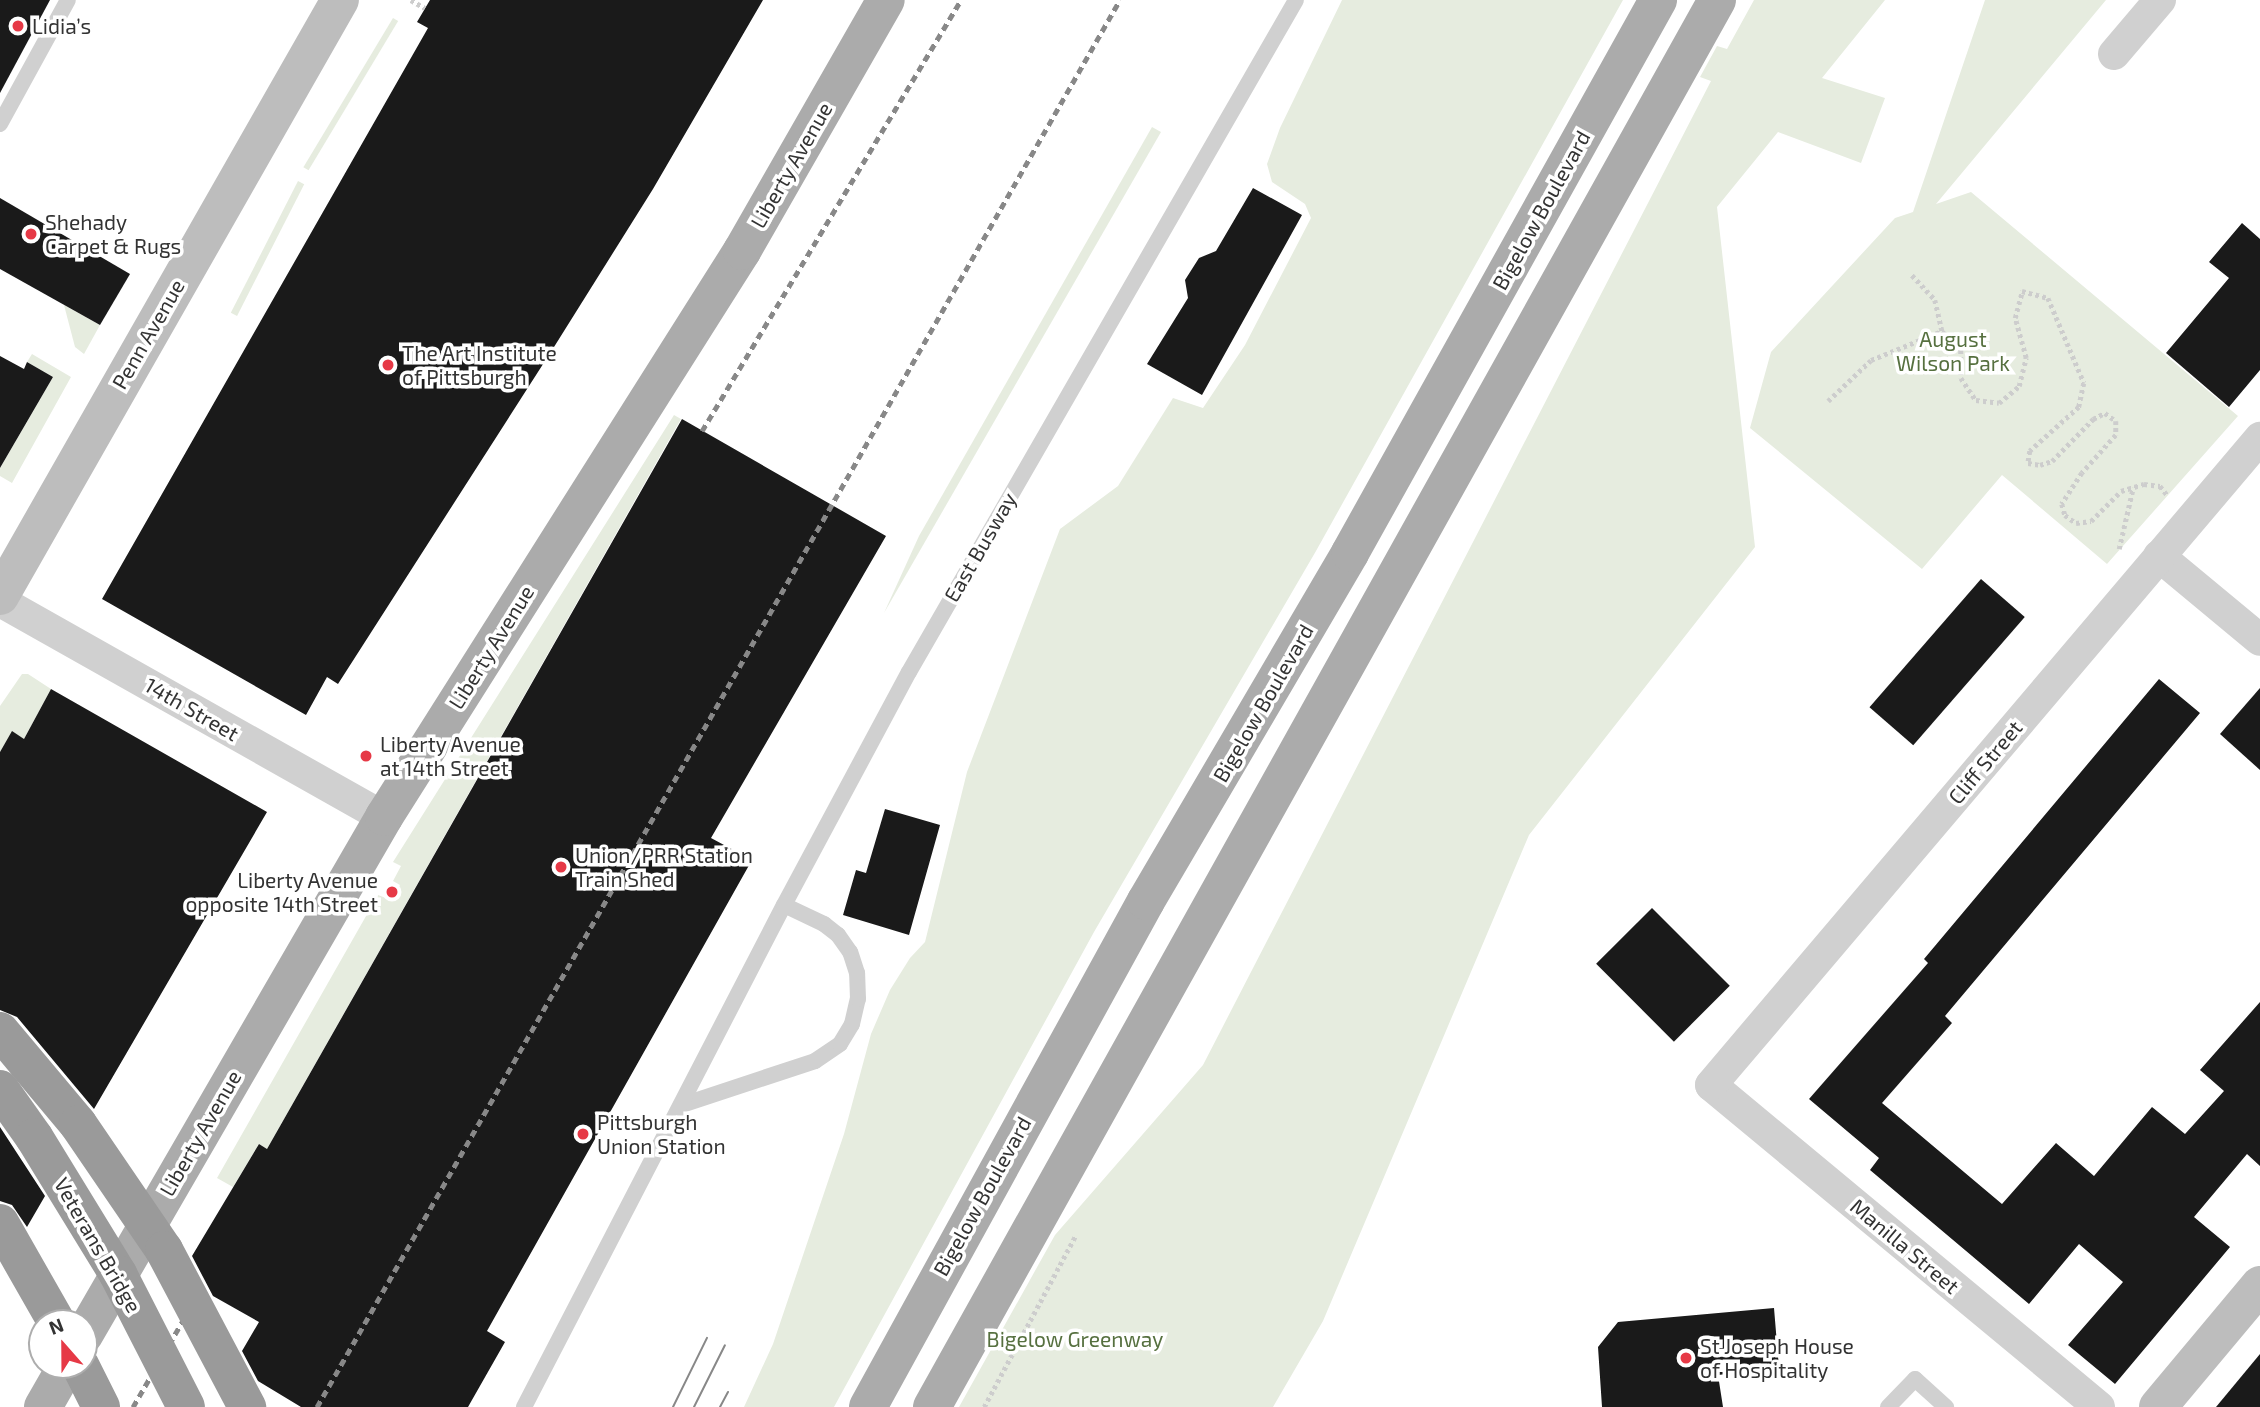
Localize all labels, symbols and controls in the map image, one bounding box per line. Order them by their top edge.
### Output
place label: Lidia’s [32,13,91,39]
marker: Lidia’s [10,18,26,34]
street label: Liberty Avenue [745,97,837,233]
street label: Bigelow Boulevard [1487,126,1595,294]
place label: Shehady Carpet & Rugs [45,209,181,259]
marker: Shehady Carpet & Rugs [23,226,39,242]
street label: Penn Avenue [106,274,190,394]
park label: August Wilson Park [1896,326,2010,376]
place label: The Art Institute of Pittsburgh [402,340,557,390]
marker: The Art Institute of Pittsburgh [380,357,396,373]
street label: East Busway [939,488,1021,606]
street label: Liberty Avenue [443,580,539,714]
street label: Bigelow Boulevard [1207,619,1319,787]
street label: 14th Street [140,672,244,746]
street label: Cliff Street [1943,715,2027,809]
place label: Liberty Avenue at 14th Street [380,731,522,781]
marker: Liberty Avenue at 14th Street [358,748,374,764]
place label: Union/PRR Station Train Shed [575,842,753,892]
marker: Union/PRR Station Train Shed [553,859,569,875]
place label: Liberty Avenue opposite 14th Street [185,867,378,917]
marker: Liberty Avenue opposite 14th Street [384,884,400,900]
street label: Liberty Avenue [154,1065,246,1201]
place label: Pittsburgh Union Station [597,1109,726,1159]
street label: Bigelow Boulevard [928,1112,1036,1280]
marker: Pittsburgh Union Station [575,1126,591,1142]
street label: Veterans Bridge [49,1173,147,1317]
street label: Manilla Street [1845,1193,1965,1299]
north arrow [28,1309,98,1379]
text: N [45,1313,67,1339]
park label: Bigelow Greenway [986,1326,1164,1352]
place label: St Joseph House of Hospitality [1700,1333,1854,1383]
marker: St Joseph House of Hospitality [1678,1350,1694,1366]

